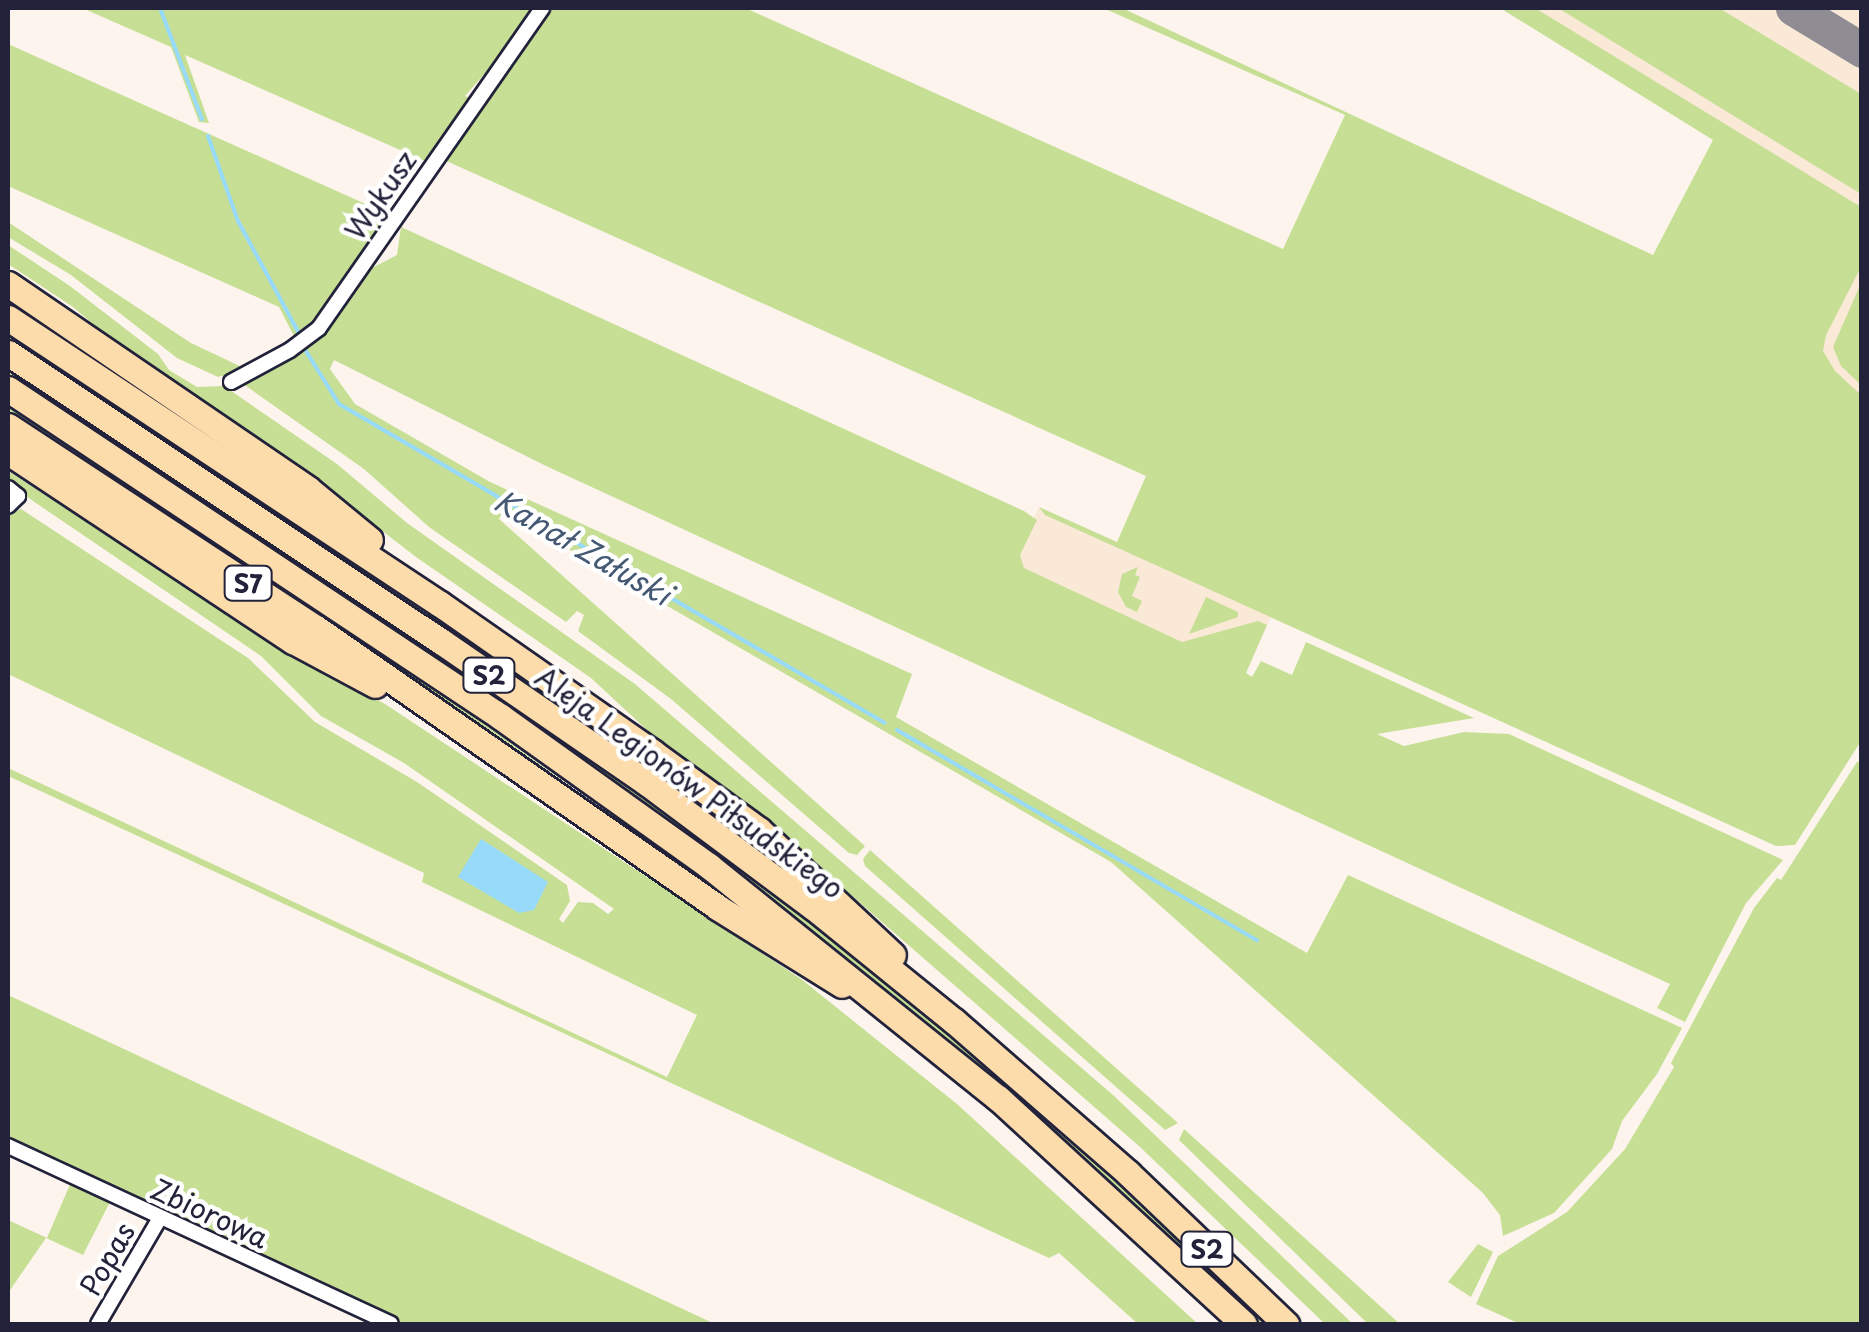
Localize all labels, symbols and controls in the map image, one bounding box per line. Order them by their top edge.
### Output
street label: Wykusz [337,144,423,246]
water label: Kanał Załuski [488,482,678,612]
road number: S7 [223,563,273,603]
road number: S2 [462,655,516,695]
street label: Aleja Legionów Piłsudskiego [530,659,850,905]
street label: Zbiorowa [146,1171,274,1255]
street label: Popas [73,1216,141,1302]
road number: S2 [1180,1229,1234,1269]

